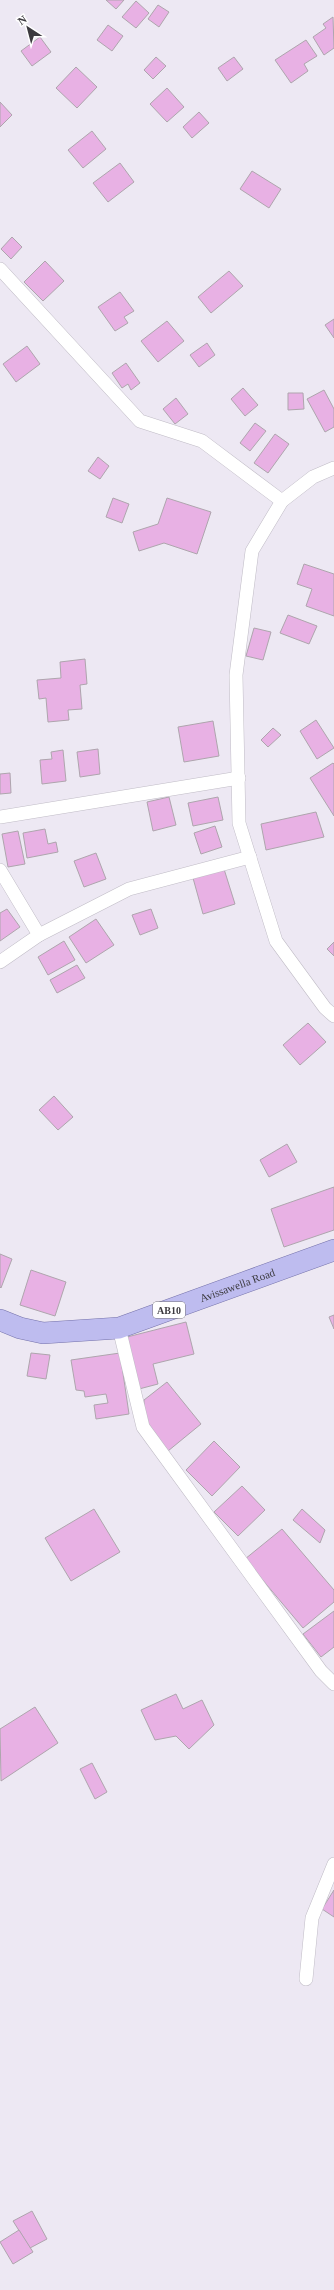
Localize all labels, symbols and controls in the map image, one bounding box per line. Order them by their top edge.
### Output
north arrow [8,8,48,48]
text: N [15,13,29,27]
street label: Avissawella Road [198,1266,277,1304]
road number: AB10 [153,1302,185,1318]

